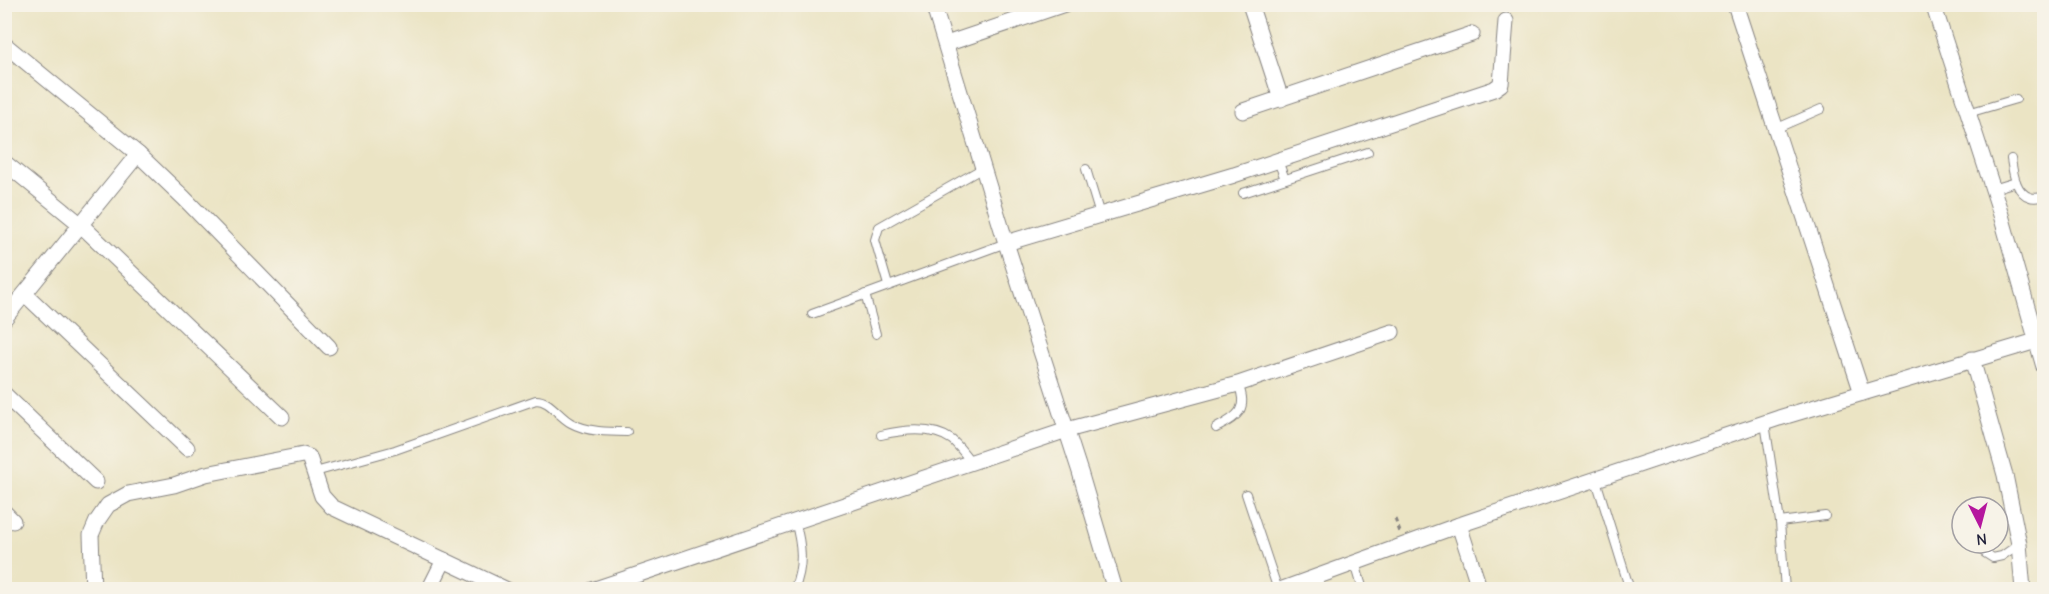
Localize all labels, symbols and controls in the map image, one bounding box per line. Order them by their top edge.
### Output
north arrow [1950,495,2010,555]
text: N [1975,529,1988,548]

